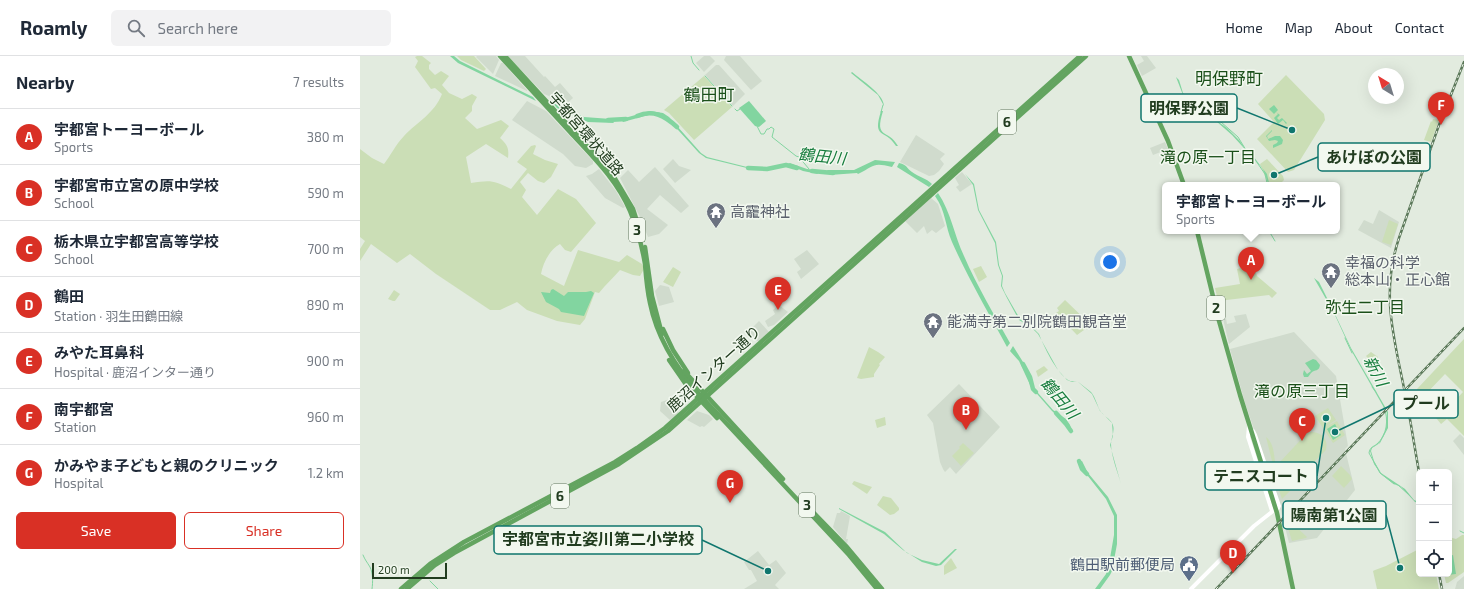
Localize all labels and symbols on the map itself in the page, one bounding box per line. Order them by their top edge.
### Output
district label: 明保野町 [1195,68,1263,88]
north arrow [1368,68,1404,104]
district label: 鶴田町 [684,84,735,104]
street label: 宇都宮環状道路 [546,88,628,179]
pin: F [1428,92,1454,125]
callout: 明保野公園 [1141,94,1237,122]
text: 明保野公園 [1149,98,1229,117]
road number: 6 [998,110,1016,134]
callout: あけぼの公園 [1318,143,1430,171]
water label: 鶴田川 [797,144,849,168]
district label: 滝の原一丁目 [1160,147,1256,166]
text: あけぼの公園 [1326,147,1422,166]
temple icon: 高靇神社 [705,201,727,229]
place label: 高靇神社 [730,202,790,220]
road number: 3 [629,218,645,242]
pin: A [1238,247,1264,280]
your location [1100,252,1120,272]
place label: 幸福の科学 総本山・正心館 [1345,253,1450,288]
temple icon: 幸福の科学 総本山・正心館 [1320,261,1342,289]
pin: E [765,277,791,310]
road number: 2 [1207,296,1225,320]
district label: 弥生二丁目 [1325,297,1405,316]
temple icon: 能満寺第二別院鶴田観音堂 [922,311,944,339]
place label: 能満寺第二別院鶴田観音堂 [947,312,1127,330]
street label: 鹿沼インター通り [663,321,764,415]
water label: 新川 [1361,352,1393,391]
water label: 鶴田川 [1038,373,1084,424]
district label: 滝の原三丁目 [1254,381,1350,400]
callout: プール [1394,390,1458,418]
text: プール [1402,393,1450,412]
pin: B [953,397,979,430]
pin: C [1289,408,1315,441]
callout: テニスコート [1205,462,1317,490]
text: テニスコート [1213,466,1309,485]
pin: G [717,470,743,503]
road number: 6 [551,484,569,508]
road number: 3 [799,493,815,517]
callout: 陽南第1公園 [1283,501,1386,529]
text: 陽南第1公園 [1291,505,1377,524]
callout: 宇都宮市立姿川第二小学校 [494,526,702,554]
text: 宇都宮市立姿川第二小学校 [502,529,694,548]
pin: D [1220,540,1246,573]
public building icon: 鶴田駅前郵便局 [1178,554,1200,582]
place label: 鶴田駅前郵便局 [1070,555,1175,573]
scale bar [372,561,447,580]

